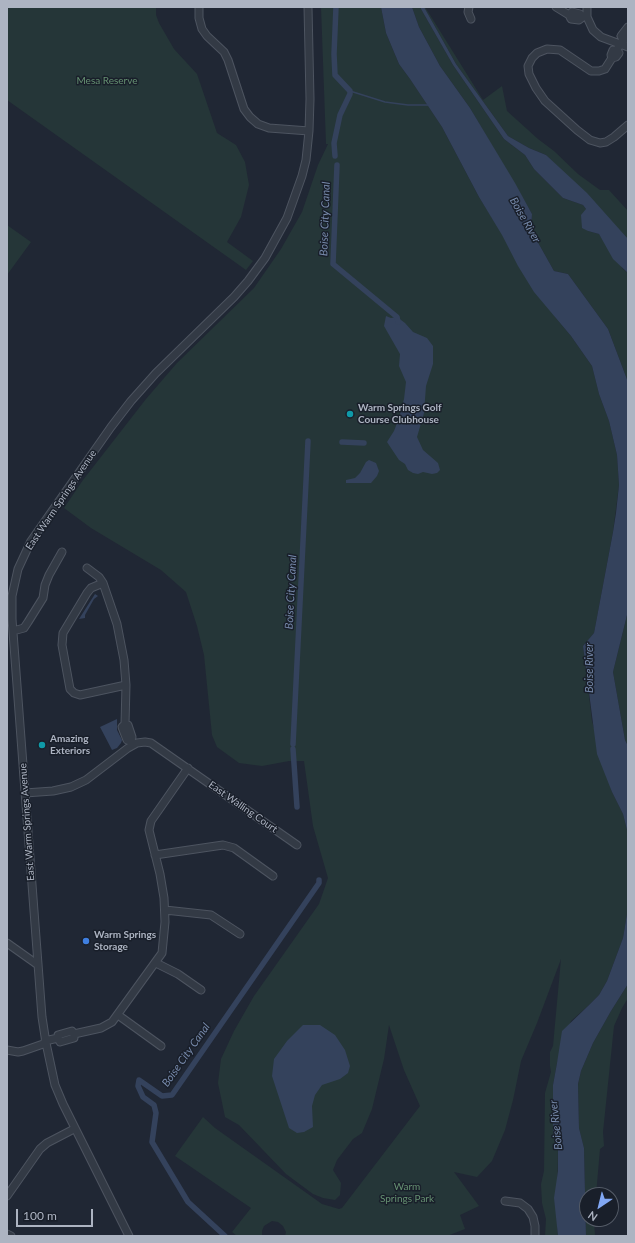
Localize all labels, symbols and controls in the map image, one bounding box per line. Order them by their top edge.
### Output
park label: Mesa Reserve [76,75,138,87]
water label: Boise City Canal [317,182,333,256]
water label: Boise River [507,195,543,245]
place label: Warm Springs Golf Course Clubhouse [358,402,442,426]
marker: Warm Springs Golf Course Clubhouse [345,409,355,419]
street label: East Warm Springs Avenue [23,448,99,552]
water label: Boise City Canal [282,554,300,630]
water label: Boise River [582,643,596,693]
place label: Amazing Exteriors [50,733,90,756]
marker: Amazing Exteriors [37,740,47,750]
street label: East Warm Springs Avenue [17,763,37,881]
street label: East Walling Court [206,779,280,835]
place label: Warm Springs Storage [94,929,156,952]
marker: Warm Springs Storage [81,936,91,946]
water label: Boise City Canal [159,1021,213,1089]
water label: Boise River [547,1099,565,1151]
park label: Warm Springs Park [380,1181,434,1204]
north arrow [579,1187,619,1227]
scale bar [18,1201,95,1227]
text: 100 m [23,1208,57,1223]
text: N [585,1209,600,1224]

